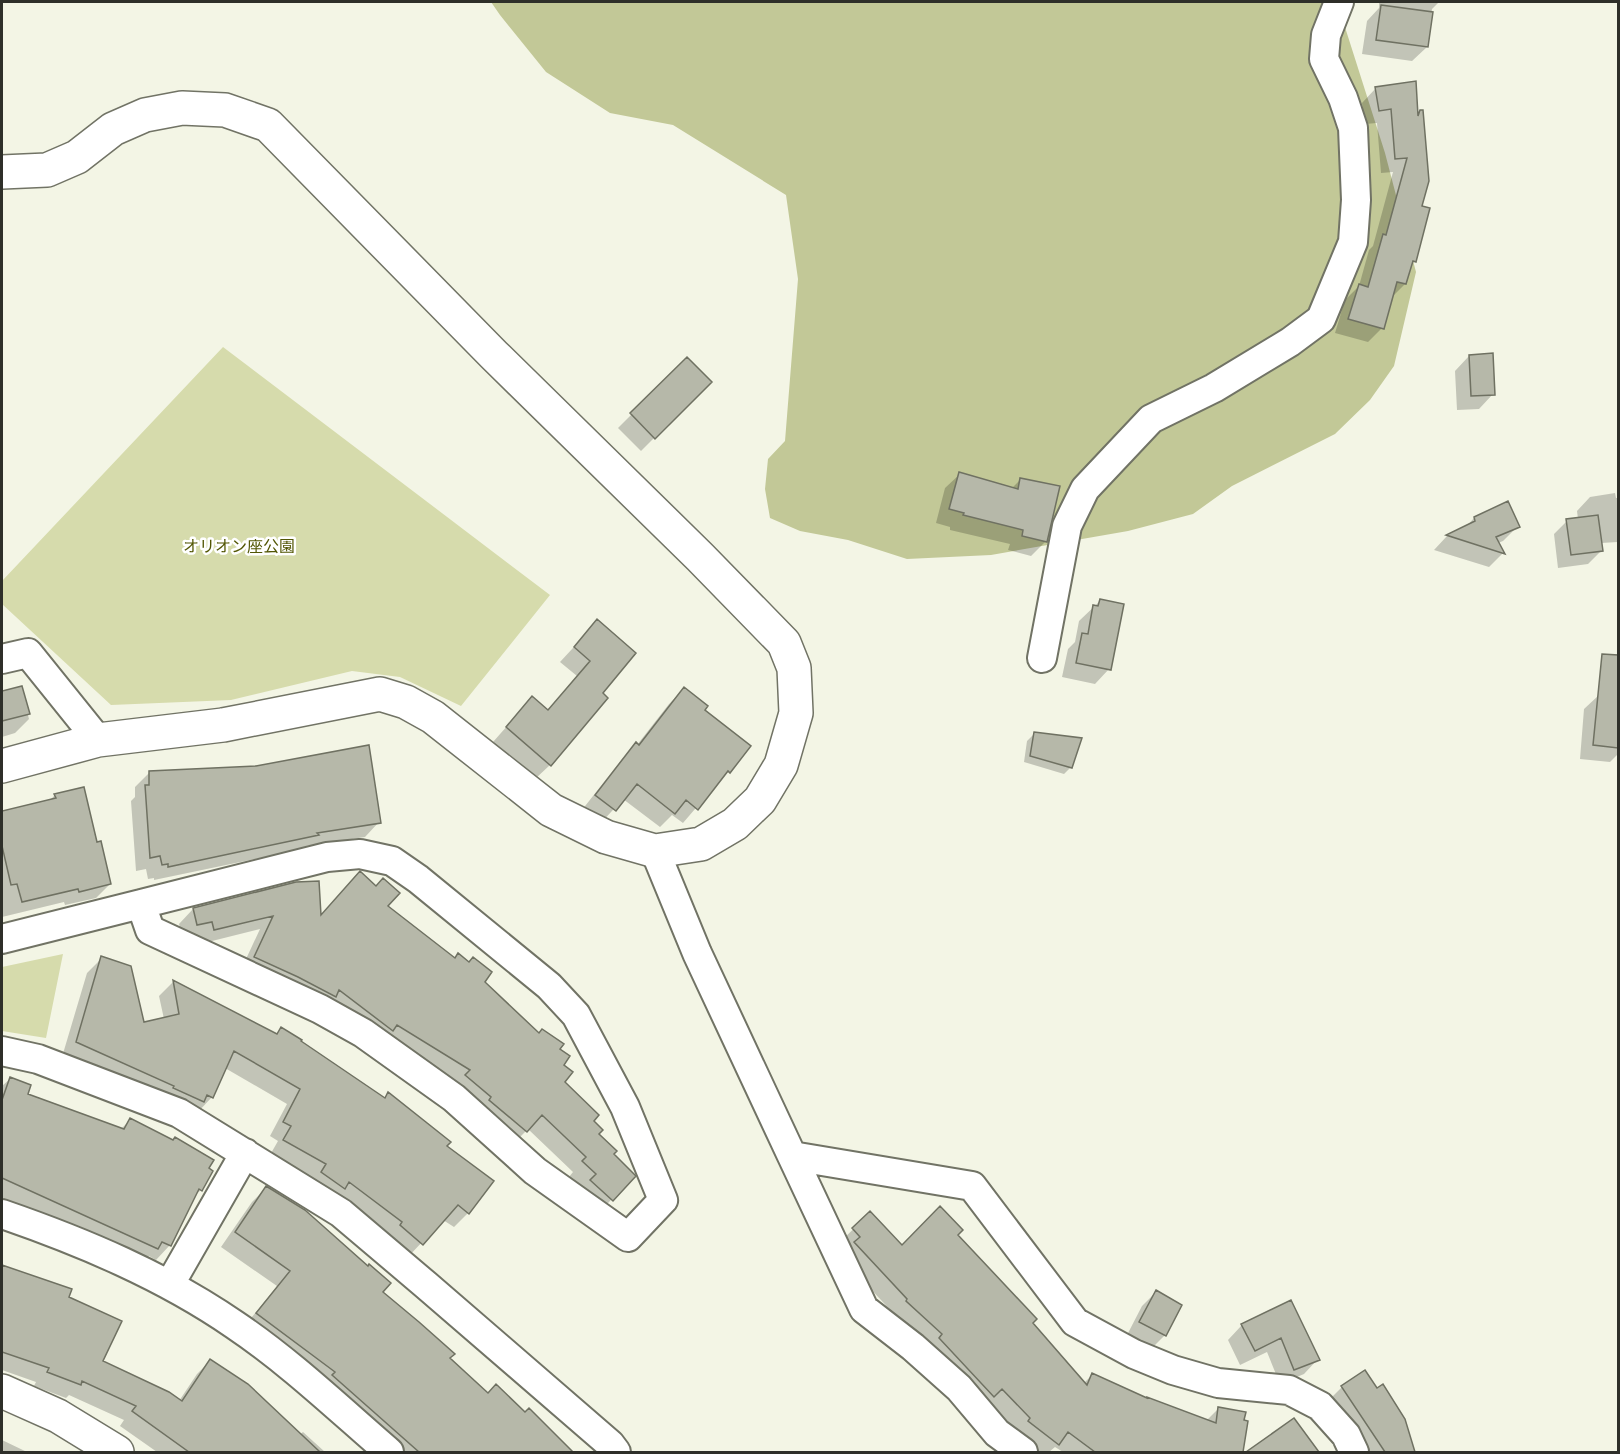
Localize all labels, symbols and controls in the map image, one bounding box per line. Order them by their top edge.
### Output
park label: オリオン座公園 [183,537,295,556]

